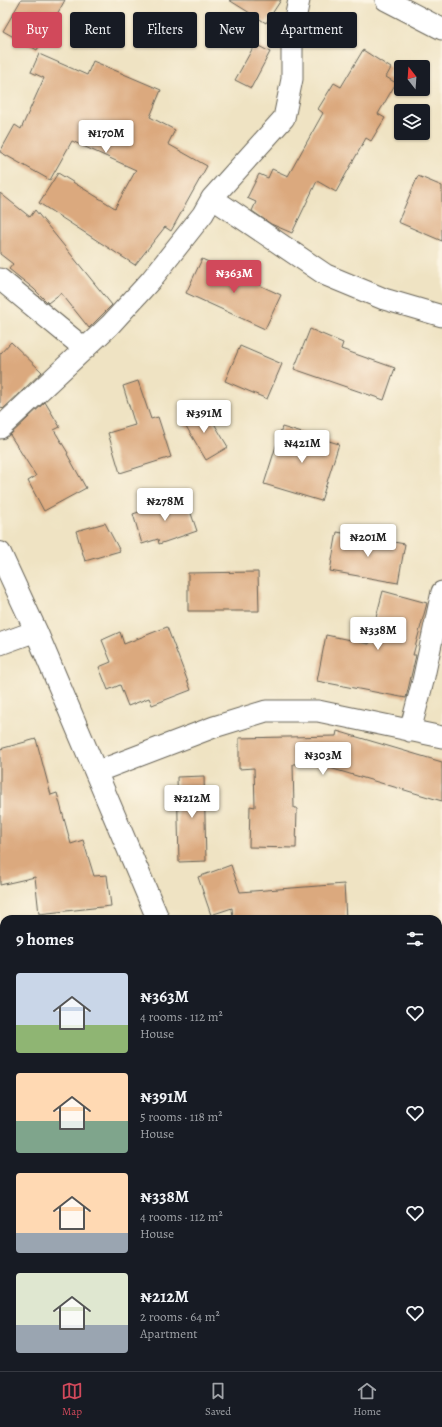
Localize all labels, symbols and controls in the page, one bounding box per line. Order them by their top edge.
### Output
chip: Buy [12,12,62,48]
chip: Rent [70,12,125,48]
chip: Filters [133,12,197,48]
chip: New [205,12,259,48]
chip: Apartment [267,12,357,48]
north arrow [394,60,430,96]
map controls [394,60,430,140]
button: layers [394,104,430,140]
pin: ₦170M [78,120,134,154]
text: ₦170M [88,124,124,141]
pin: ₦363M [206,260,262,294]
text: ₦363M [215,264,253,281]
pin: ₦391M [176,400,232,434]
text: ₦391M [186,404,222,421]
pin: ₦421M [274,430,330,464]
text: ₦421M [283,434,321,451]
pin: ₦278M [137,488,193,522]
text: ₦278M [146,492,184,509]
pin: ₦201M [340,524,396,558]
text: ₦201M [349,528,387,545]
pin: ₦338M [350,617,406,651]
text: ₦338M [359,621,397,638]
pin: ₦303M [295,742,351,776]
text: ₦303M [304,746,342,763]
pin: ₦212M [164,785,220,819]
text: ₦212M [173,789,211,806]
text: 9 homes [16,928,74,951]
icon: filters [404,928,426,950]
text: ₦363M [140,985,189,1008]
icon: home [48,989,96,1037]
icon: heart [404,1002,426,1024]
text: 4 rooms · 112 m² [140,1008,223,1025]
text: House [140,1025,174,1042]
text: ₦391M [140,1085,188,1108]
icon: home [48,1089,96,1137]
icon: heart [404,1102,426,1124]
text: 5 rooms · 118 m² [140,1108,223,1125]
text: House [140,1125,174,1142]
text: ₦338M [140,1185,189,1208]
icon: home [48,1189,96,1237]
icon: heart [404,1202,426,1224]
text: 4 rooms · 112 m² [140,1208,223,1225]
text: House [140,1225,174,1242]
text: ₦212M [140,1285,189,1308]
icon: home [48,1289,96,1337]
icon: heart [404,1302,426,1324]
text: 2 rooms · 64 m² [140,1308,220,1325]
text: Apartment [140,1325,198,1342]
tab: Map [61,1380,83,1419]
tab: Saved [205,1380,231,1419]
tab: Home [353,1380,381,1419]

